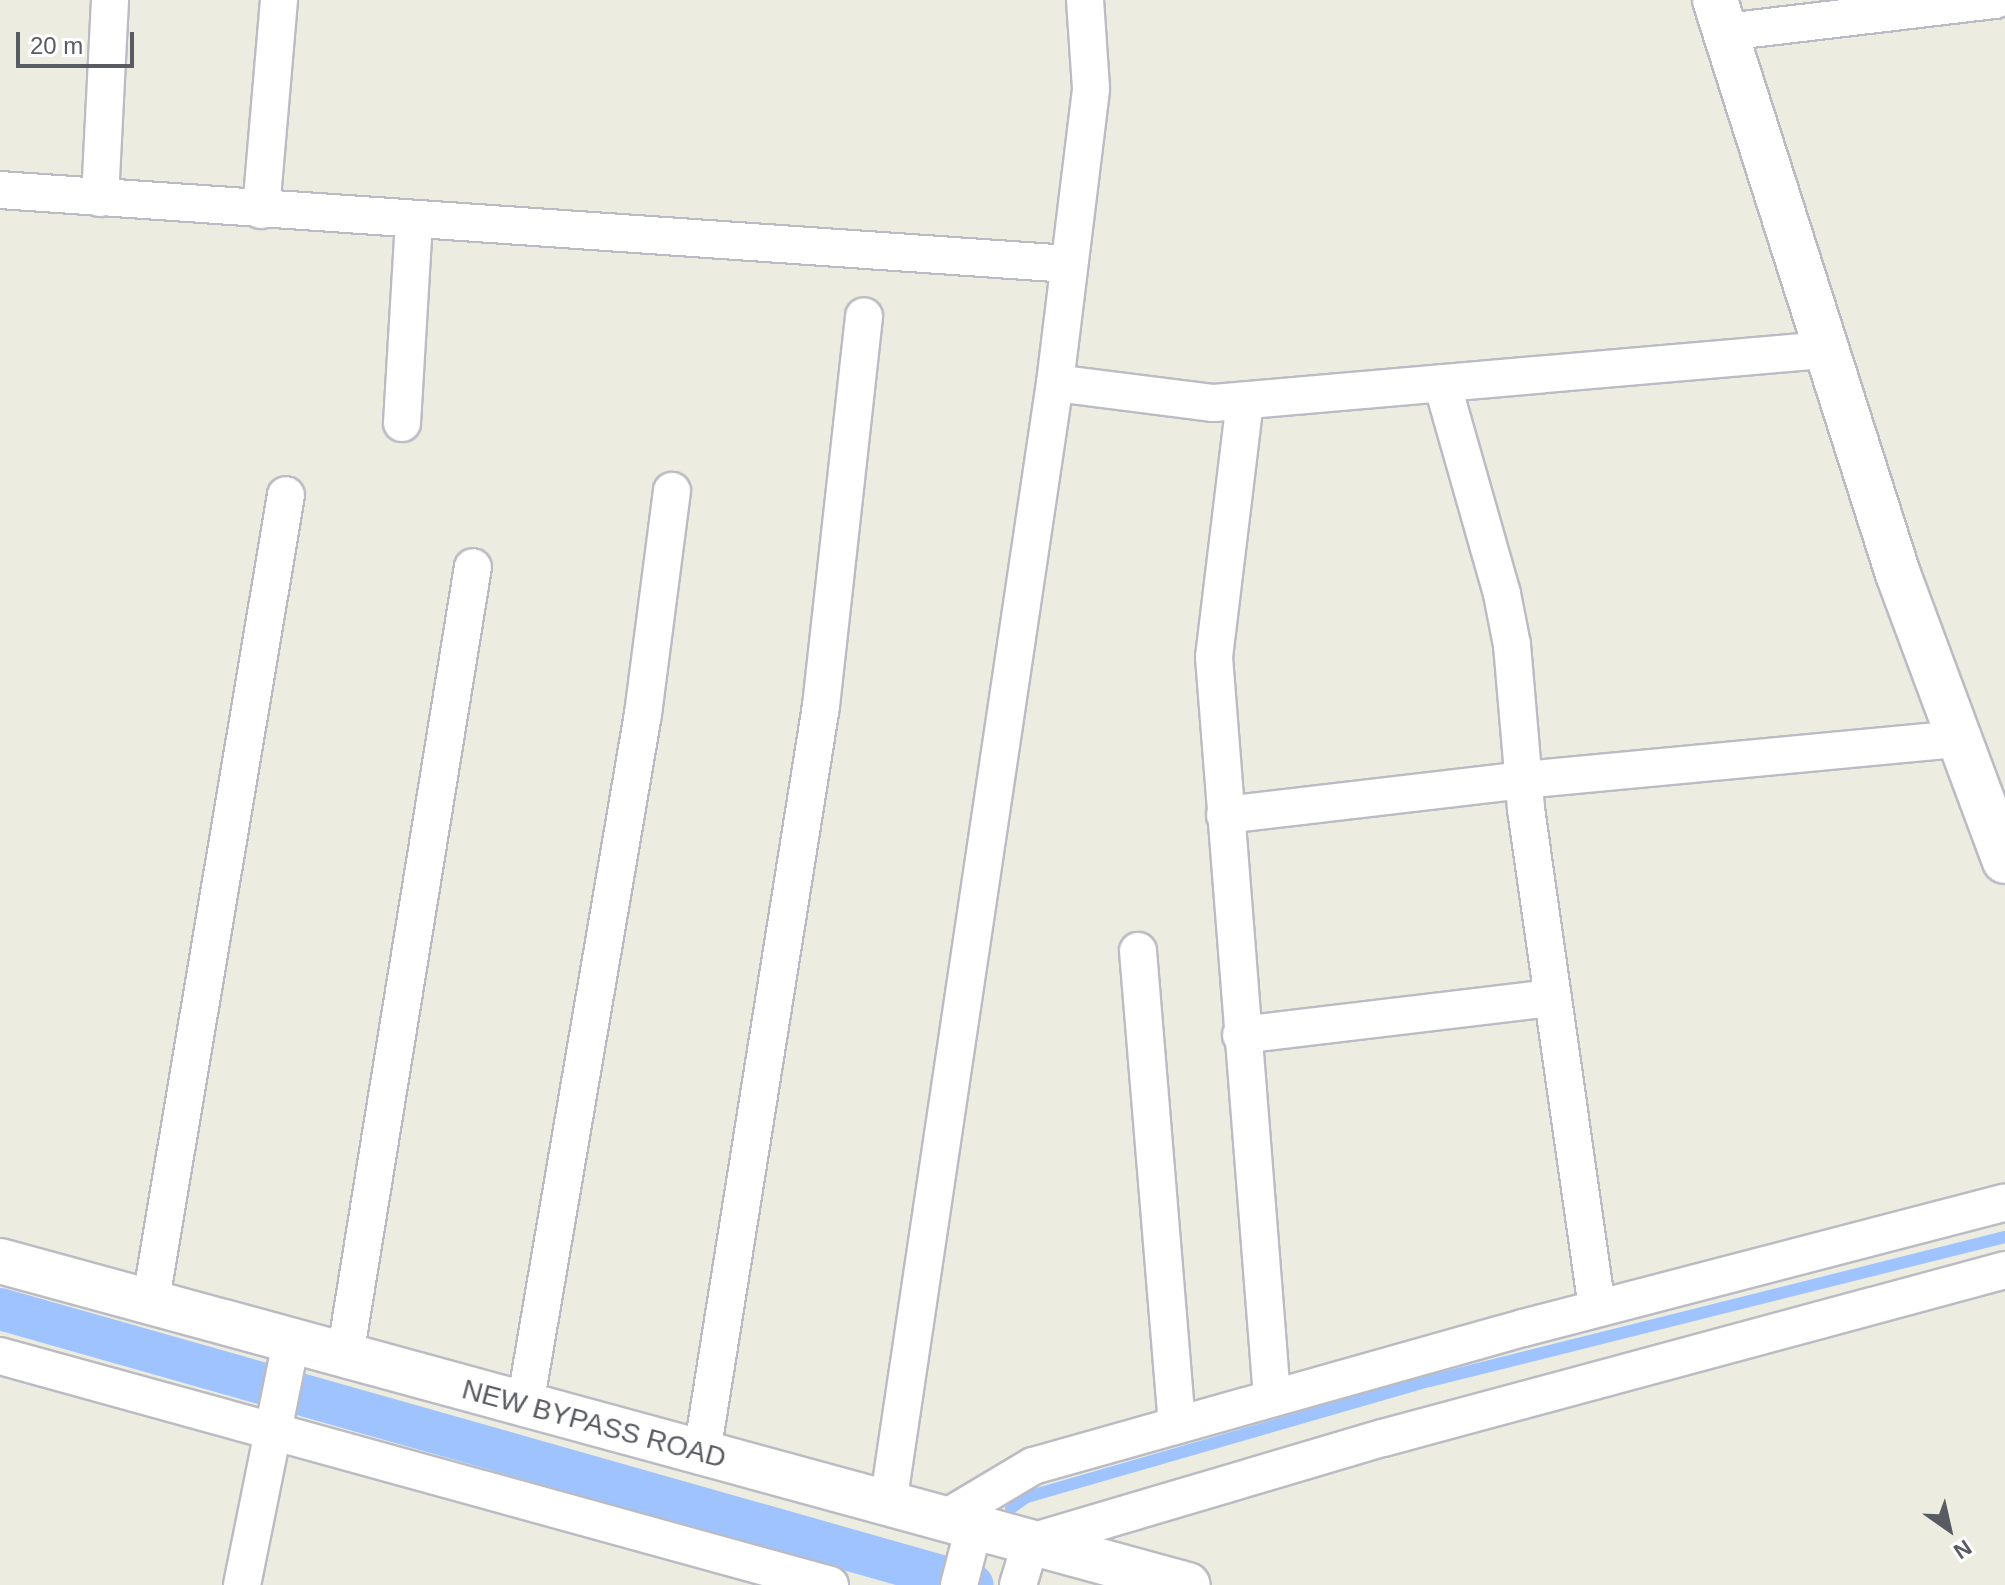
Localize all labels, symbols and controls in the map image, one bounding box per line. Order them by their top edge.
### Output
scale bar [20,16,138,66]
text: 20 m [30,32,83,59]
street label: NEW BYPASS ROAD [458,1373,730,1475]
north arrow [1909,1489,1989,1569]
text: N [1949,1535,1976,1564]

